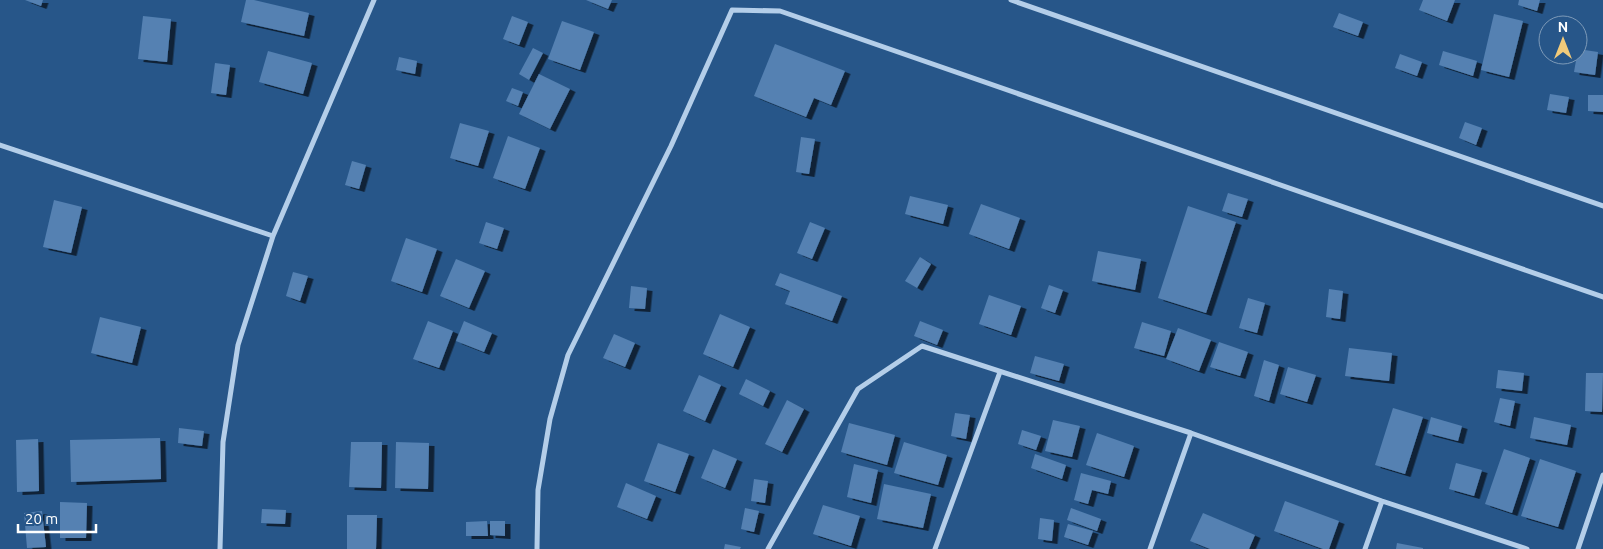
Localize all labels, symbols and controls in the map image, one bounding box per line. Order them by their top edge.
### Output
north arrow [1538,15,1588,65]
text: N [1558,19,1568,35]
scale bar [18,502,95,534]
text: 20 m [25,510,58,527]

